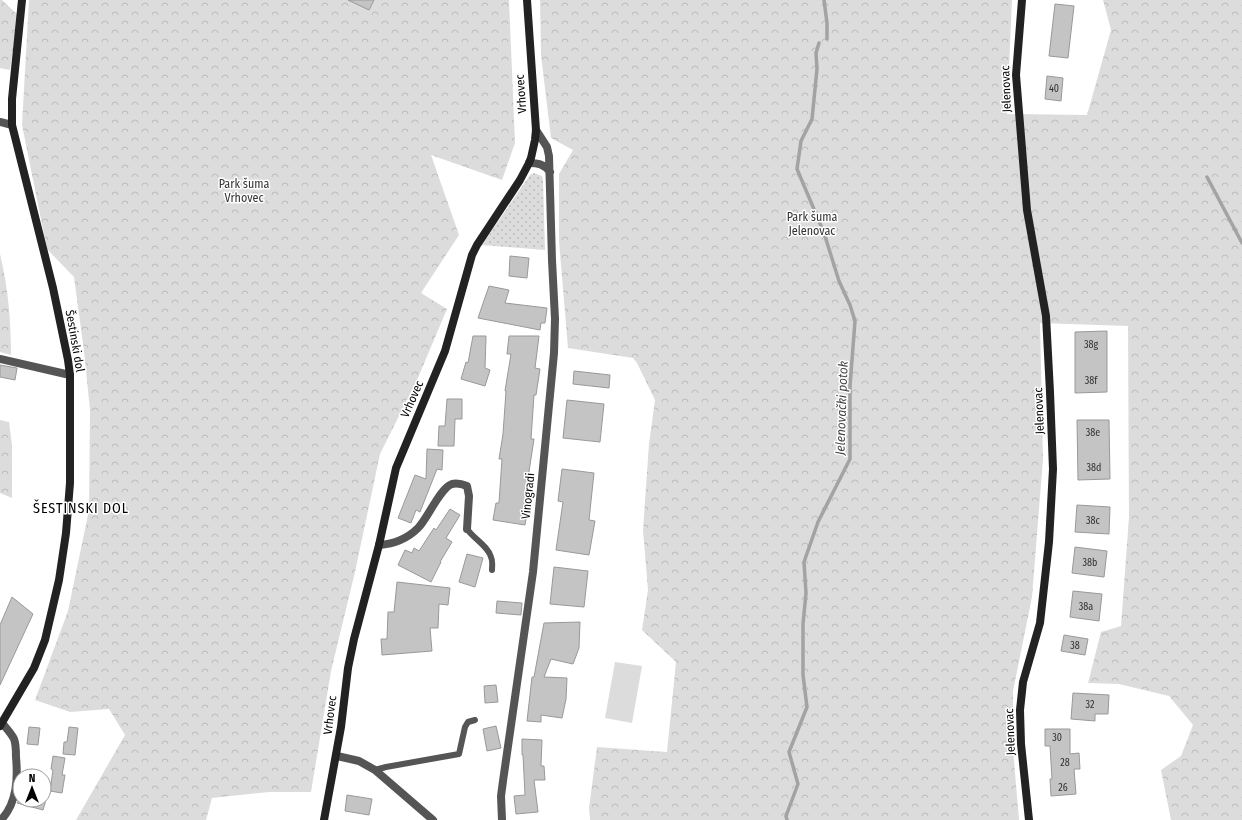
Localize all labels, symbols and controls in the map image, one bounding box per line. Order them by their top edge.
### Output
street label: Jelenovac [998,65,1014,113]
street label: Vrhovec [513,74,529,114]
house number: 40 [1049,83,1059,95]
park label: Park šuma Vrhovec [219,177,269,205]
park label: Park šuma Jelenovac [787,210,837,238]
street label: Šestinski dol [63,309,88,373]
house number: 38g [1084,339,1098,351]
water label: Jelenovački potok [832,360,851,456]
house number: 38f [1085,375,1098,387]
street label: Vrhovec [398,378,426,420]
street label: Jelenovac [1031,387,1047,435]
house number: 38e [1086,427,1100,439]
house number: 38d [1087,462,1101,474]
street label: Vinogradi [519,472,537,520]
district label: ŠESTINSKI DOL [33,499,129,517]
house number: 38c [1086,515,1101,527]
house number: 38b [1083,557,1097,569]
house number: 38a [1079,601,1093,613]
house number: 38 [1070,640,1080,652]
street label: Vrhovec [321,695,339,735]
house number: 32 [1086,699,1095,711]
street label: Jelenovac [1002,708,1018,756]
house number: 30 [1052,732,1062,744]
house number: 28 [1060,757,1070,769]
north arrow [12,768,52,808]
text: N [29,772,35,785]
house number: 26 [1058,782,1068,794]

